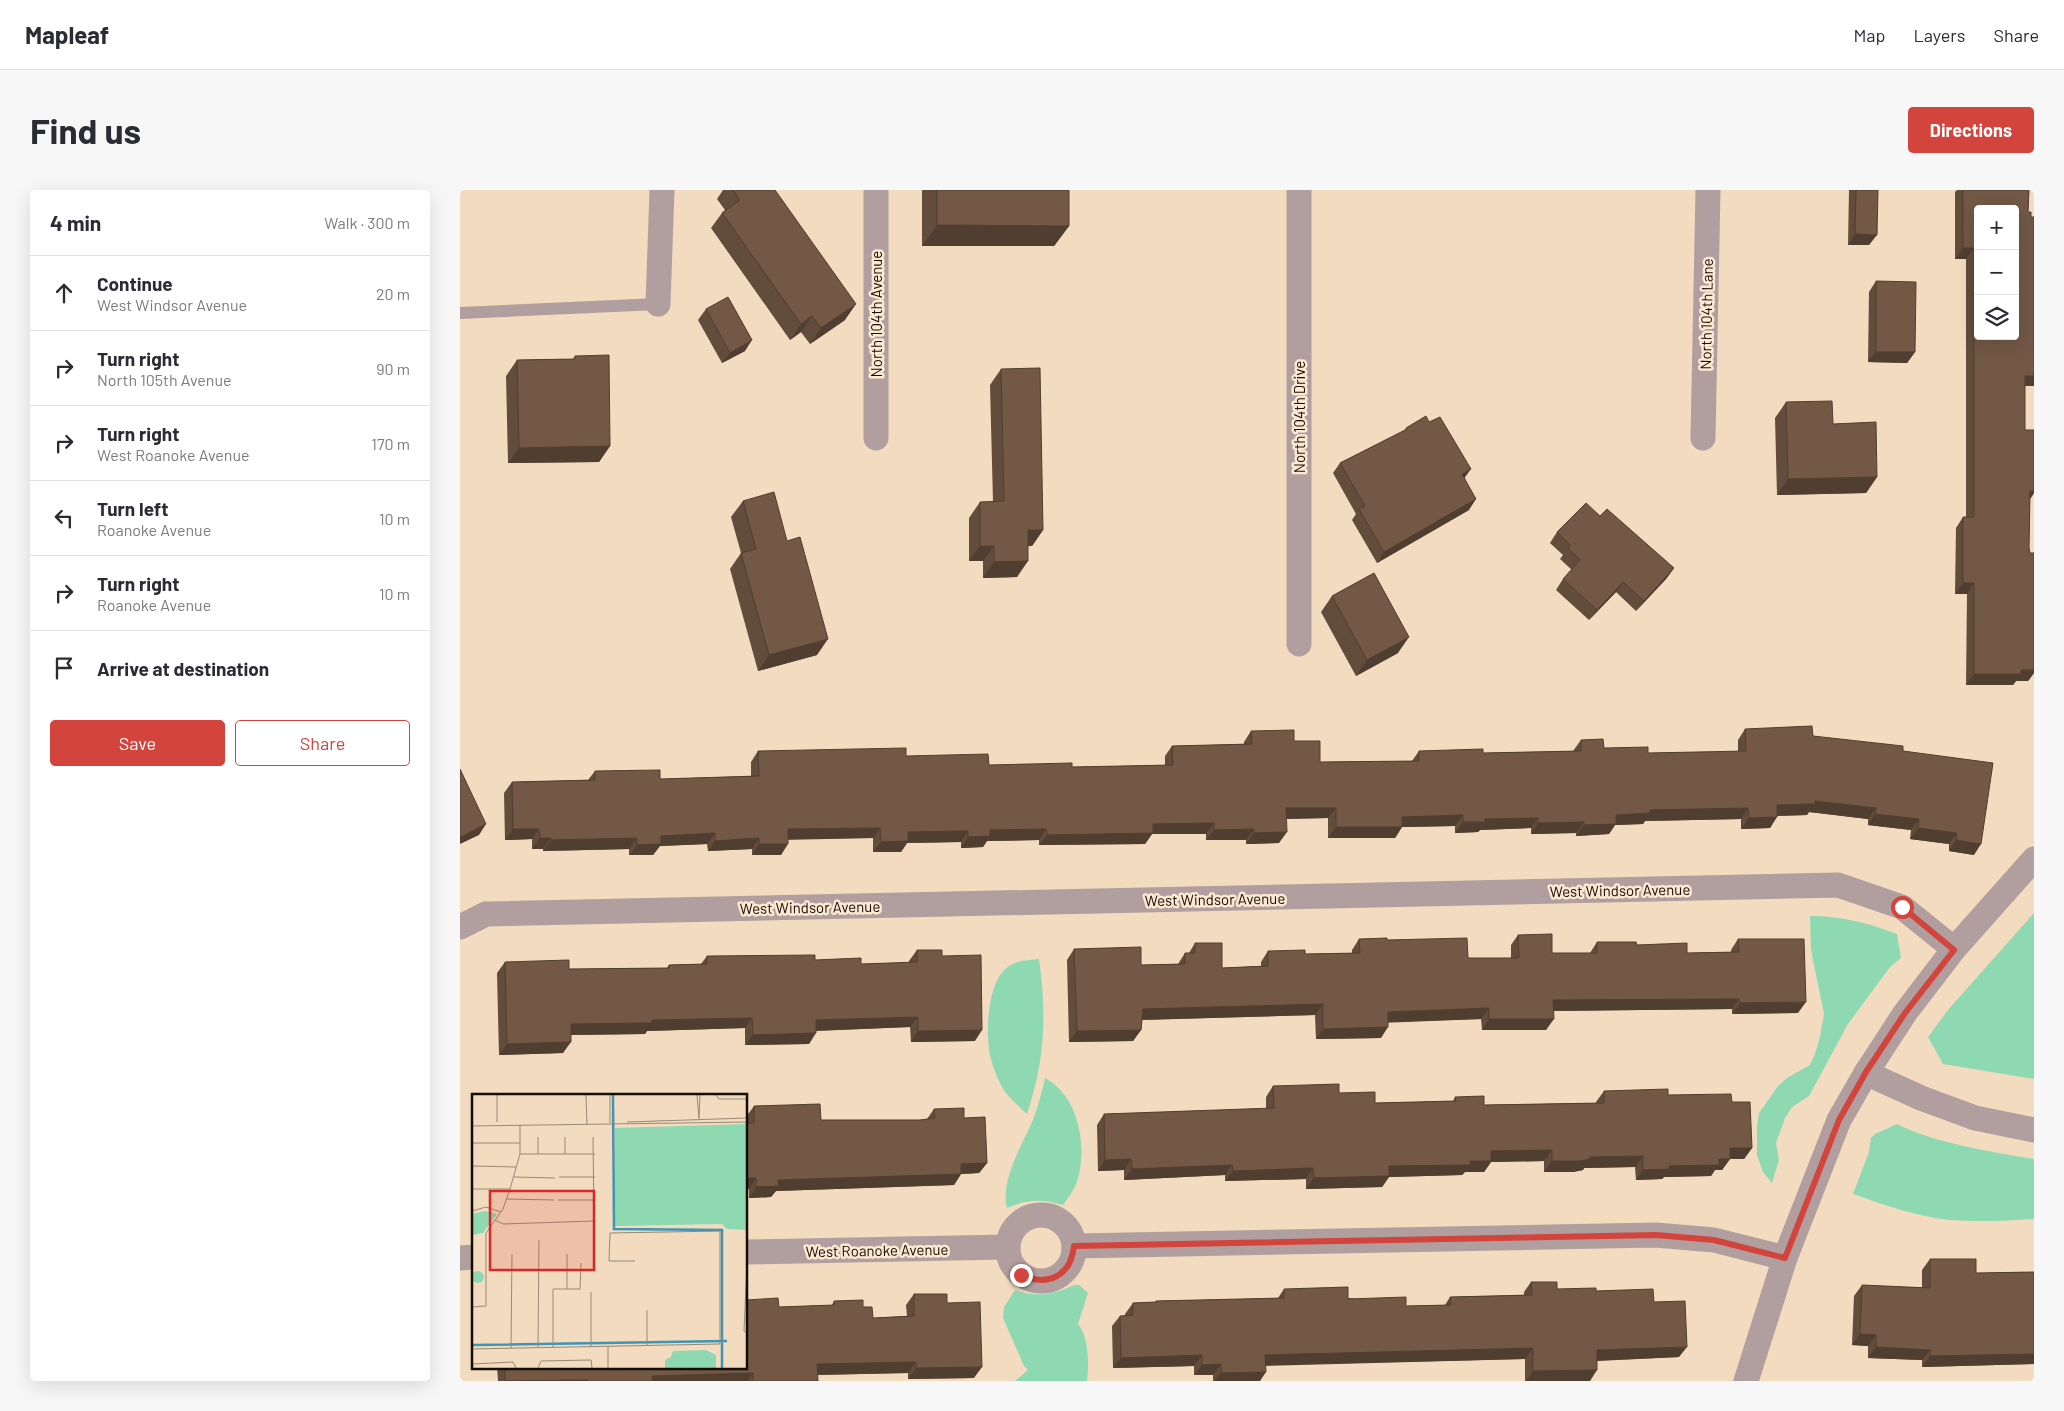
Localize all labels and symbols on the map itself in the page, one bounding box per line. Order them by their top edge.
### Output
street label: North 104th Avenue [867,251,885,377]
street label: North 104th Lane [1696,258,1716,370]
street label: North 104th Drive [1290,361,1308,473]
street label: West Windsor Avenue [1550,880,1690,900]
street label: West Windsor Avenue [1145,889,1285,909]
route start [1891,896,1914,919]
street label: West Windsor Avenue [740,897,880,917]
inset map [472,1094,748,1368]
street label: West Roanoke Avenue [805,1240,949,1260]
route end [1010,1264,1033,1287]

